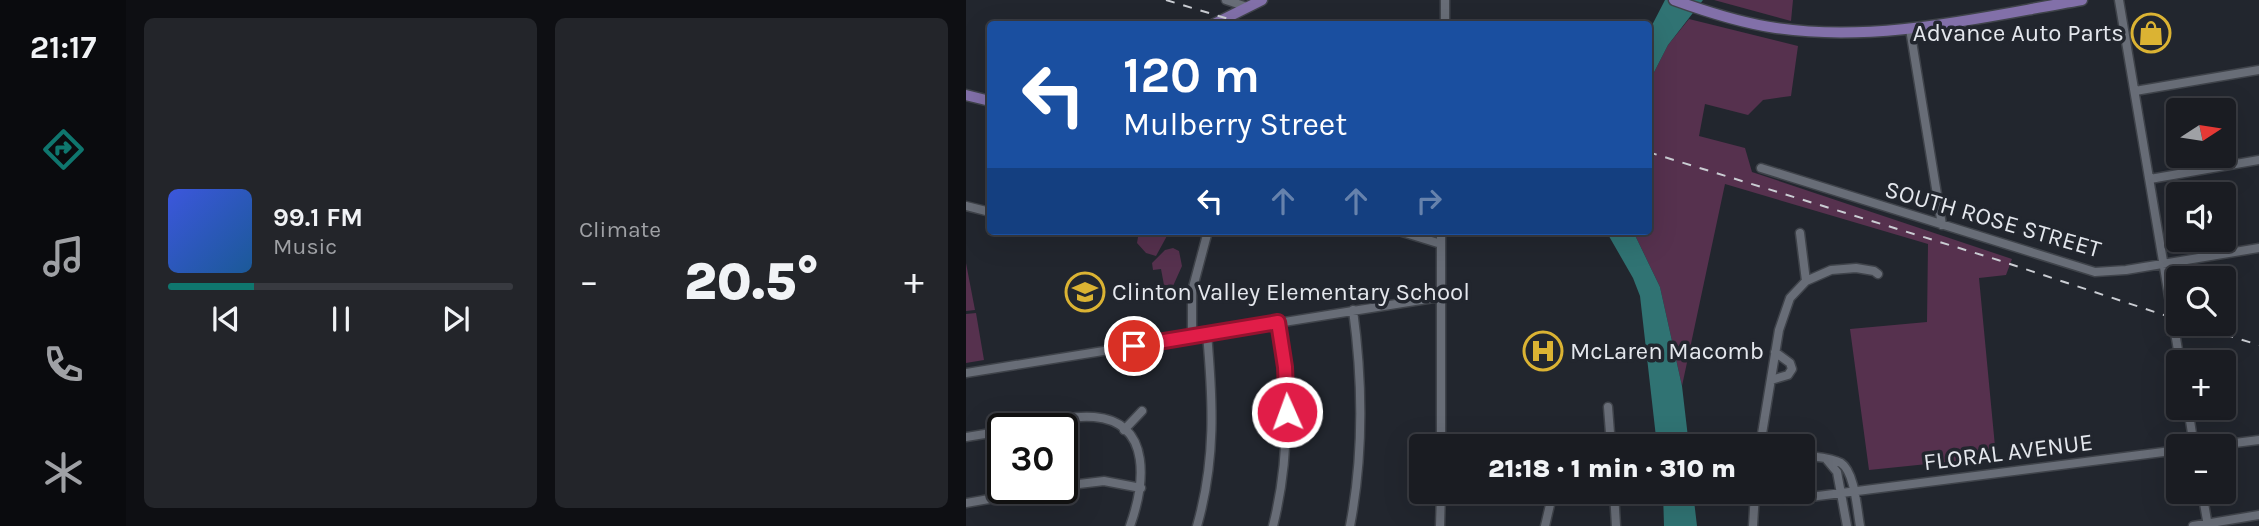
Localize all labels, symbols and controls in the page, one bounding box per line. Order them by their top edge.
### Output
shop icon: Advance Auto Parts [2130,12,2172,54]
place label: Advance Auto Parts [1913,19,2124,47]
text: 21:17 [30,29,96,66]
text: 120 m [1123,47,1260,104]
icon: left [1008,49,1099,140]
north arrow [2166,98,2236,168]
map controls [2166,98,2236,504]
text: Mulberry Street [1123,106,1347,143]
icon: directions [39,125,88,174]
street label: SOUTH ROSE STREET [1882,175,2104,263]
icon: left [1191,182,1229,220]
icon: ahead [1264,182,1302,220]
icon: ahead [1337,182,1375,220]
icon: right [1410,182,1448,220]
button: sound [2166,182,2236,252]
text: 99.1 FM [273,202,363,233]
text: Climate [579,216,661,243]
icon: music [39,232,88,281]
text: Music [273,233,337,260]
text: 20.5° [684,251,819,312]
text: − [579,259,599,304]
text: + [904,259,924,304]
button: search [2166,266,2236,336]
school or university icon: Clinton Valley Elementary School [1064,271,1106,313]
place label: Clinton Valley Elementary School [1112,278,1470,306]
icon: previous [207,300,245,338]
icon: pause [322,300,360,338]
icon: next [437,300,475,338]
pin [1104,316,1164,376]
icon: arrive [1115,327,1153,365]
hospital icon: McLaren Macomb [1522,330,1564,372]
place label: McLaren Macomb [1570,337,1764,365]
icon: phone [39,340,88,389]
button: + [2166,350,2236,420]
position arrow [1250,375,1324,449]
speed limit sign: 30 [987,413,1078,504]
street label: FLORAL AVENUE [1922,428,2094,476]
button: − [2166,434,2236,504]
icon: climate [39,448,88,497]
text: 21:18 · 1 min · 310 m [1488,453,1736,484]

